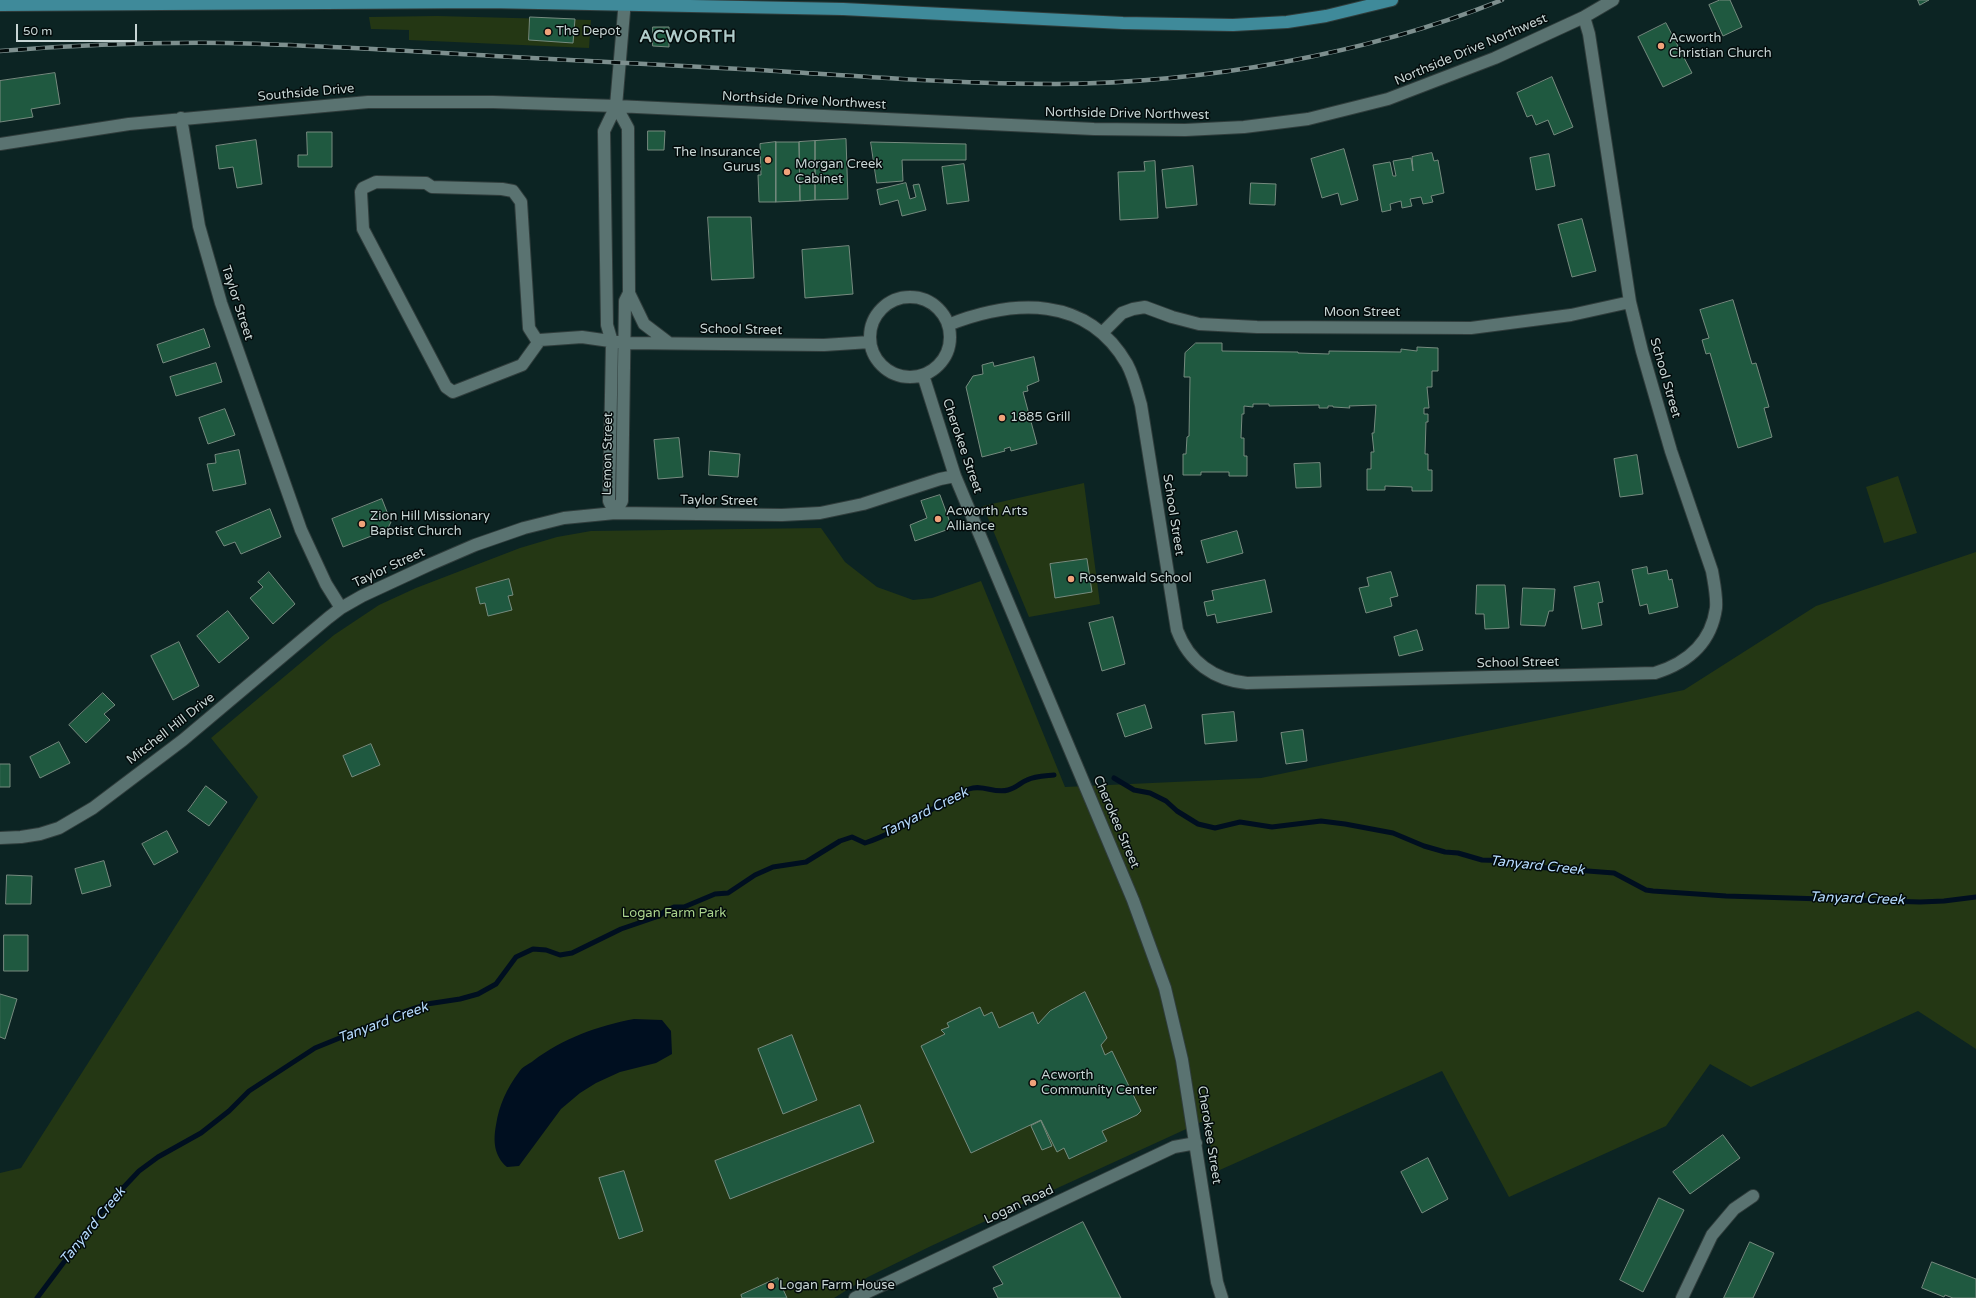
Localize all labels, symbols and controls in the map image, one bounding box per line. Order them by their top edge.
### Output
street label: Northside Drive Northwest [1392,11,1550,89]
scale bar [18,16,139,42]
text: 50 m [23,24,52,38]
place label: The Depot [556,24,620,40]
marker: The Depot [543,27,553,37]
district label: ACWORTH [639,28,737,48]
place label: Acworth Christian Church [1669,31,1772,62]
marker: Acworth Christian Church [1656,41,1666,51]
street label: Southside Drive [257,81,355,105]
street label: Northside Drive Northwest [721,89,887,113]
street label: Northside Drive Northwest [1045,105,1209,123]
place label: The Insurance Gurus [673,145,760,176]
marker: The Insurance Gurus [763,155,773,165]
place label: Morgan Creek Cabinet [795,157,882,188]
marker: Morgan Creek Cabinet [782,167,792,177]
street label: Taylor Street [218,264,256,342]
street label: Moon Street [1324,305,1400,321]
street label: School Street [700,321,782,339]
street label: School Street [1646,336,1684,420]
street label: Cherokee Street [938,397,986,495]
place label: 1885 Grill [1010,410,1071,426]
street label: Lemon Street [599,412,617,496]
marker: 1885 Grill [997,413,1007,423]
street label: School Street [1159,473,1187,557]
street label: Taylor Street [680,493,758,509]
place label: Acworth Arts Alliance [946,504,1028,535]
place label: Zion Hill Missionary Baptist Church [370,509,490,540]
marker: Acworth Arts Alliance [933,514,943,524]
marker: Zion Hill Missionary Baptist Church [357,519,367,529]
street label: Taylor Street [350,545,428,591]
place label: Rosenwald School [1079,571,1192,587]
marker: Rosenwald School [1066,574,1076,584]
street label: School Street [1477,654,1559,672]
street label: Mitchell Hill Drive [124,690,218,768]
street label: Cherokee Street [1089,773,1143,871]
water label: Tanyard Creek [879,784,971,842]
water label: Tanyard Creek [1489,853,1585,879]
water label: Tanyard Creek [1809,889,1905,909]
park label: Logan Farm Park [622,906,726,922]
water label: Tanyard Creek [336,999,430,1047]
place label: Acworth Community Center [1041,1068,1157,1099]
marker: Acworth Community Center [1028,1078,1038,1088]
street label: Cherokee Street [1194,1085,1224,1185]
street label: Logan Road [982,1182,1056,1228]
water label: Tanyard Creek [57,1184,129,1268]
place label: Logan Farm House [779,1278,895,1294]
marker: Logan Farm House [766,1281,776,1291]

